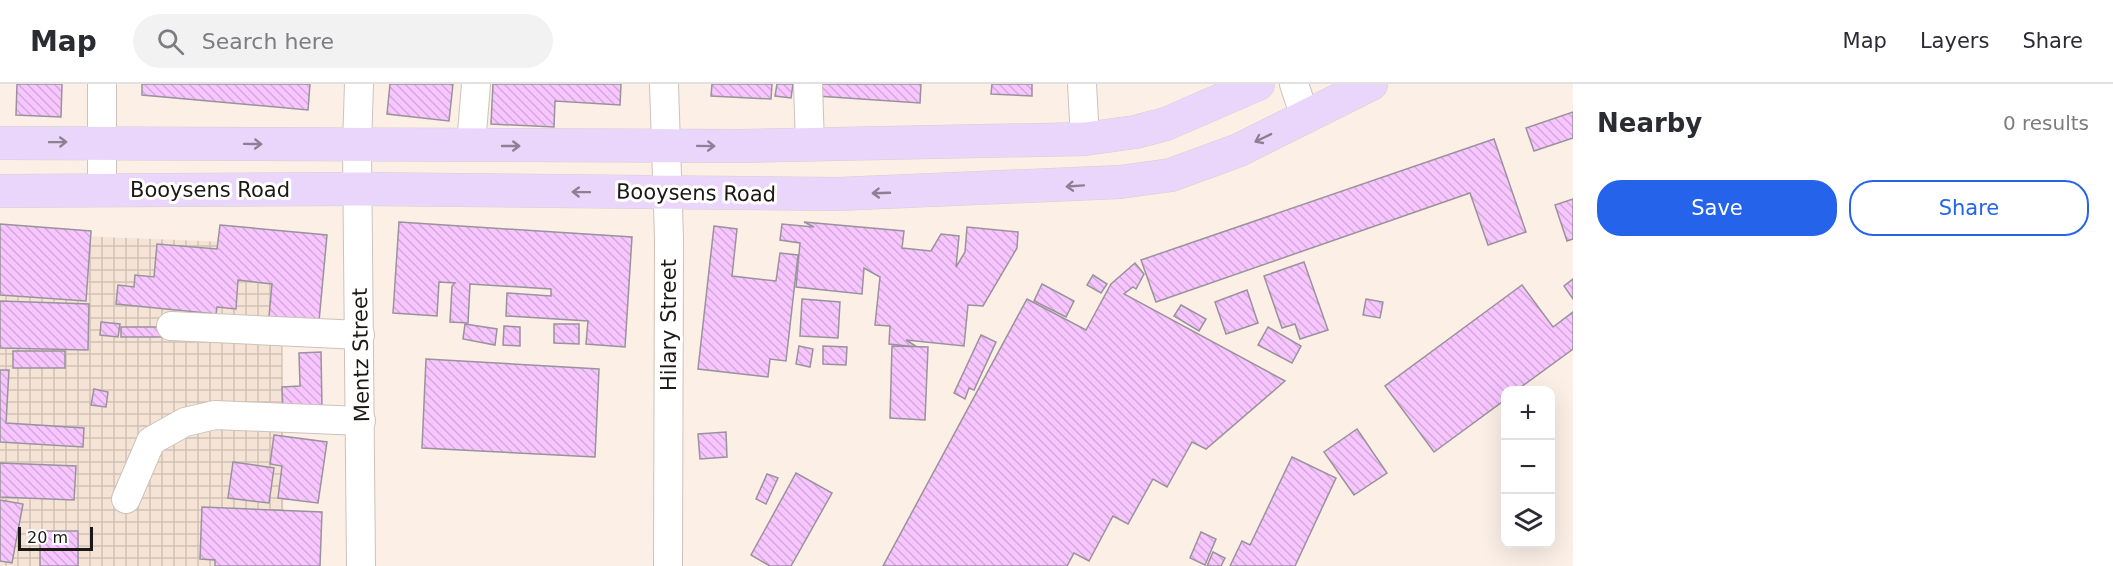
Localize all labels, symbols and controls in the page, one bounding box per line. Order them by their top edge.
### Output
search box [133,14,553,68]
text: Map [30,25,97,58]
icon: search [154,25,187,58]
text: Search here [202,29,334,54]
text: Map [1843,29,1887,53]
text: Layers [1920,29,1989,53]
text: Share [2022,29,2083,53]
text: Nearby [1597,108,1702,138]
text: 0 results [2003,111,2089,135]
one-way arrow [1254,133,1272,144]
one-way arrow [48,136,68,148]
one-way arrow [243,138,263,149]
one-way arrow [501,140,521,152]
one-way arrow [696,140,716,152]
street label: Booysens Road [130,178,290,202]
street label: Booysens Road [616,180,776,206]
button: Save [1597,180,1837,236]
button: Share [1849,180,2089,236]
one-way arrow [1066,181,1086,192]
one-way arrow [571,186,591,198]
one-way arrow [871,187,891,198]
street label: Hilary Street [657,259,681,391]
street label: Mentz Street [348,288,374,422]
map controls [1501,386,1555,548]
button: + [1501,386,1555,440]
button: − [1501,440,1555,494]
button: layers [1501,494,1555,548]
scale bar [18,524,93,552]
text: 20 m [27,528,68,547]

